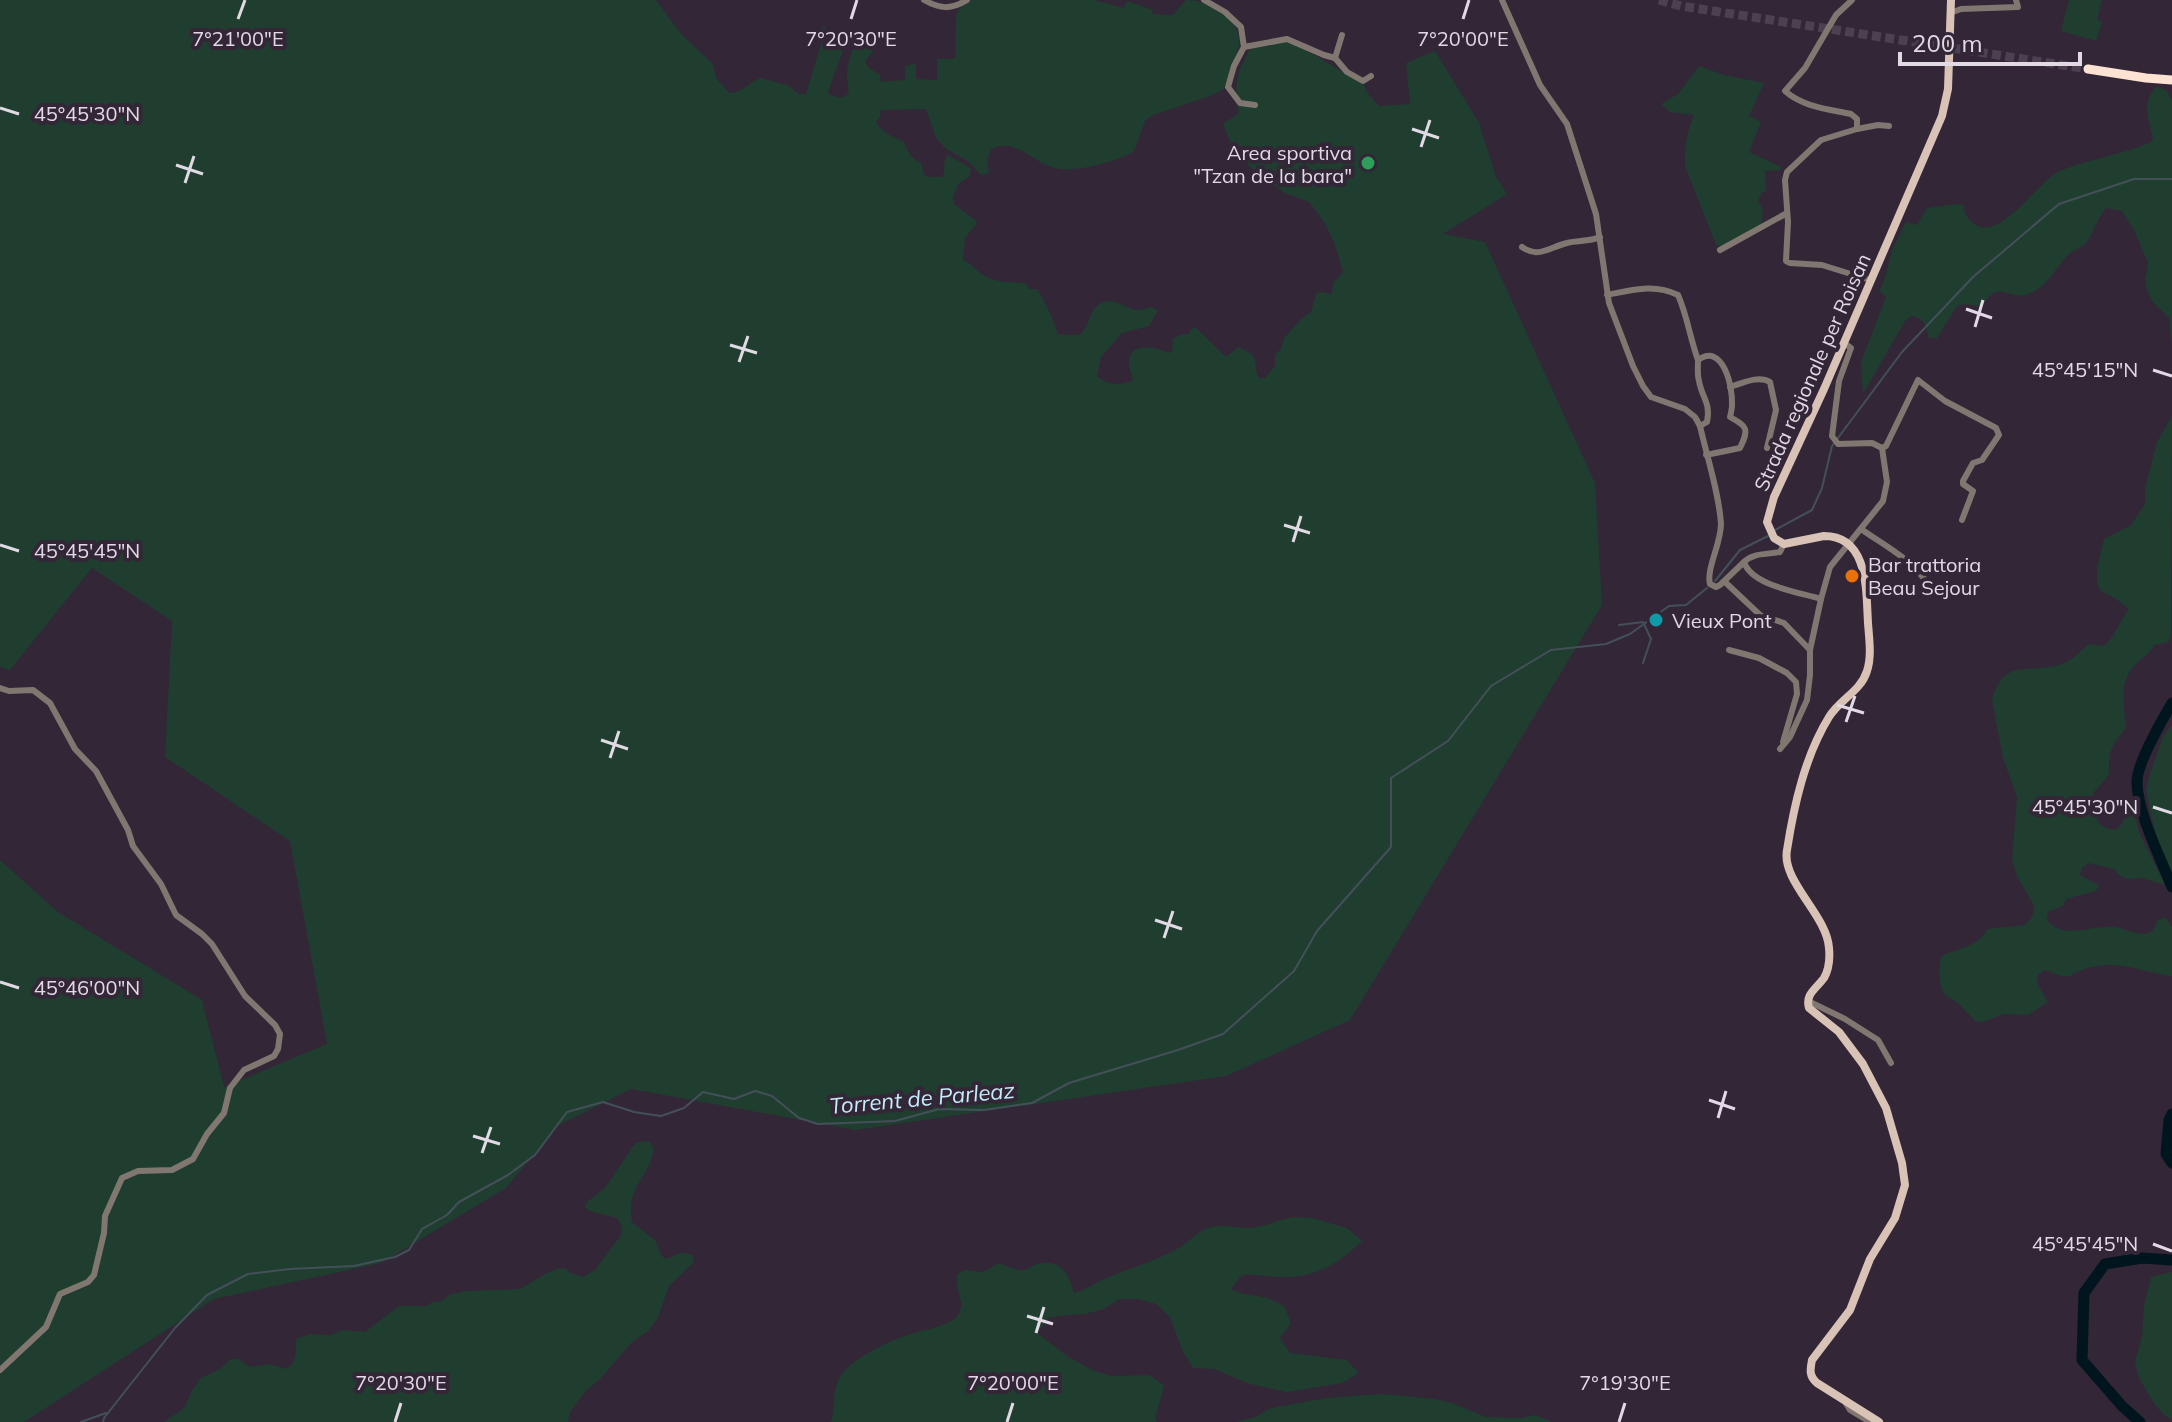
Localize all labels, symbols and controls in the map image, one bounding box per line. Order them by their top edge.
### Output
scale bar [1900,16,2080,66]
text: 7°21'00"E [192,26,284,51]
text: 7°20'30"E [805,26,897,51]
text: 7°20'00"E [1417,26,1509,51]
text: 200 m [1912,28,1983,58]
text: 45°45'30"N [34,101,140,126]
place label: Area sportiva "Tzan de la bara" [1193,140,1352,188]
marker: Area sportiva "Tzan de la bara" [1359,154,1377,172]
street label: Strada regionale per Roisan [1748,249,1876,495]
text: 45°45'15"N [2032,357,2138,382]
text: 45°45'45"N [34,538,140,563]
place label: Bar trattoria Beau Sejour [1868,552,1981,600]
marker: Bar trattoria Beau Sejour [1843,567,1861,585]
place label: Vieux Pont [1672,608,1772,633]
marker: Vieux Pont [1647,611,1665,629]
text: 45°45'30"N [2032,794,2138,819]
text: 45°46'00"N [34,975,140,1000]
water label: Torrent de Parleaz [828,1076,1016,1120]
text: 45°45'45"N [2032,1231,2138,1256]
text: 7°20'30"E [355,1370,447,1395]
text: 7°20'00"E [967,1370,1059,1395]
text: 7°19'30"E [1579,1370,1671,1395]

